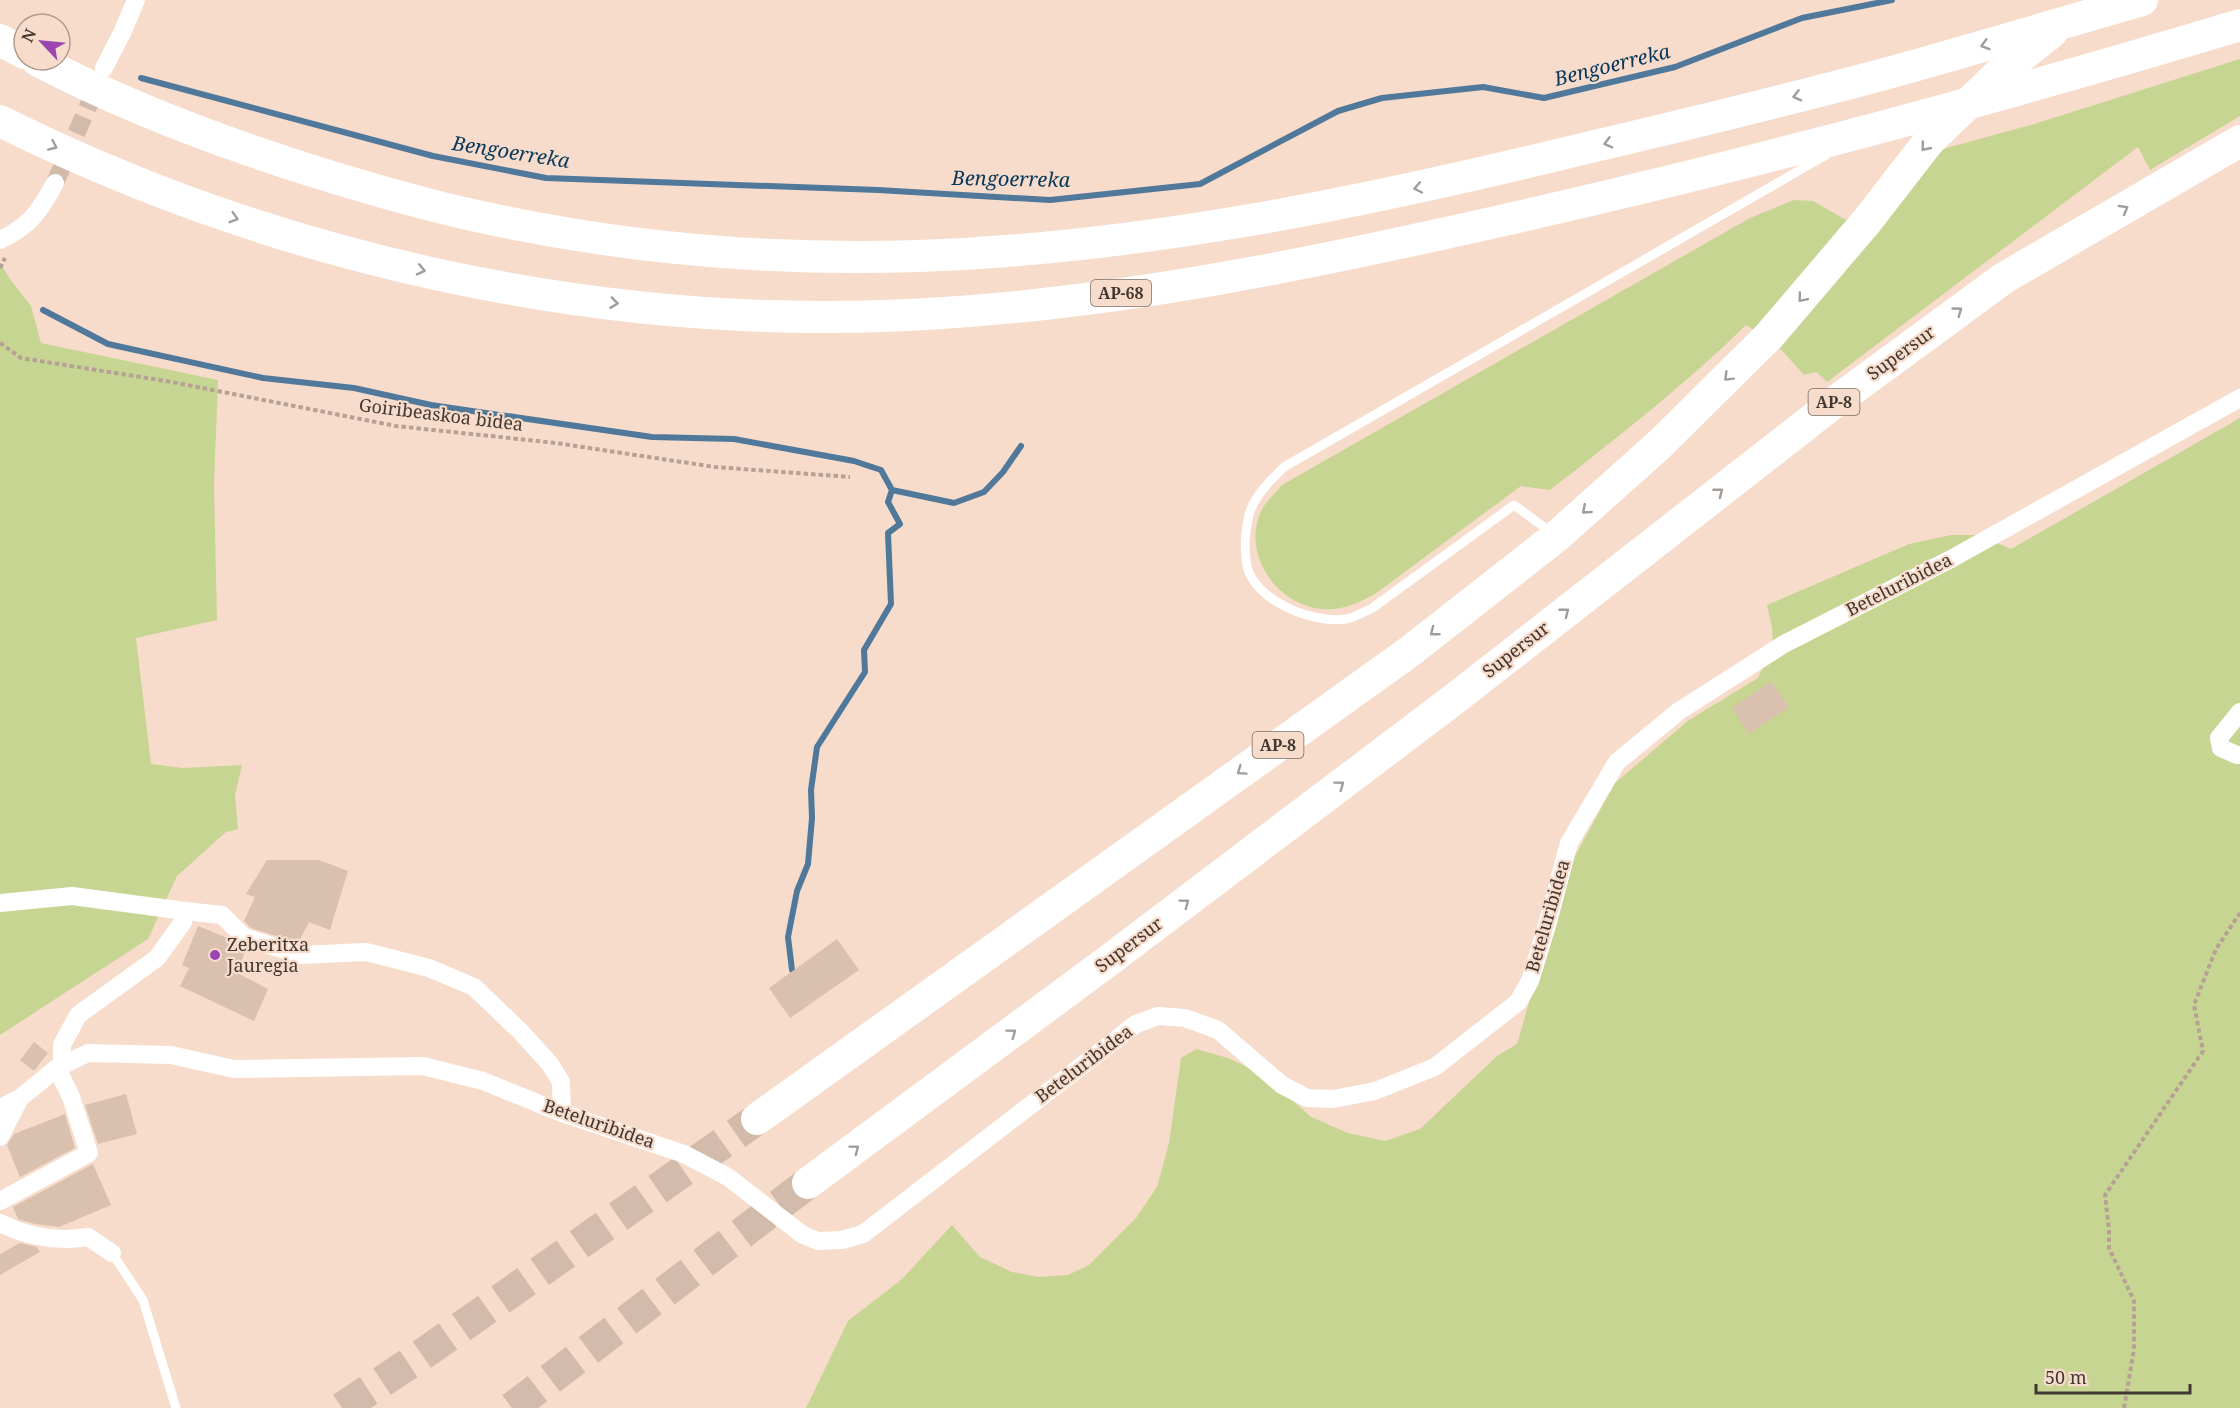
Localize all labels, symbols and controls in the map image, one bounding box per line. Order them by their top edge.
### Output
north arrow [12,12,72,72]
text: N [16,25,41,46]
water label: Bengoerreka [1550,37,1673,92]
one-way arrow [1980,38,1991,50]
one-way arrow [1792,89,1802,102]
water label: Bengoerreka [449,129,572,174]
one-way arrow [1603,136,1613,149]
one-way arrow [46,139,57,151]
one-way arrow [1921,140,1932,151]
water label: Bengoerreka [951,164,1071,193]
one-way arrow [1413,180,1423,193]
one-way arrow [2117,204,2128,216]
one-way arrow [228,210,239,223]
one-way arrow [416,263,426,276]
road number: AP-68 [1091,280,1151,306]
one-way arrow [1798,291,1809,302]
one-way arrow [609,296,618,309]
one-way arrow [1952,308,1963,319]
street label: Supersur [1862,319,1940,385]
one-way arrow [1724,370,1734,381]
road number: AP-8 [1808,389,1860,415]
street label: Goiribeaskoa bidea [358,392,525,436]
one-way arrow [1712,489,1723,500]
one-way arrow [1582,503,1592,514]
street label: Beteluribidea [1841,547,1956,621]
one-way arrow [1558,609,1569,620]
street label: Supersur [1477,615,1554,683]
one-way arrow [1429,625,1440,636]
road number: AP-8 [1252,732,1304,758]
one-way arrow [1237,764,1248,775]
one-way arrow [1333,782,1344,793]
street label: Beteluribidea [1519,857,1575,975]
one-way arrow [1178,899,1189,910]
street label: Supersur [1090,911,1167,977]
place label: Zeberitxa Jauregia [226,932,309,977]
marker: Zeberitxa Jauregia [208,948,222,962]
street label: Beteluribidea [1030,1019,1137,1108]
one-way arrow [1005,1029,1016,1040]
street label: Beteluribidea [540,1093,658,1153]
one-way arrow [848,1145,859,1156]
scale bar [2036,1357,2190,1395]
text: 50 m [2045,1365,2087,1389]

